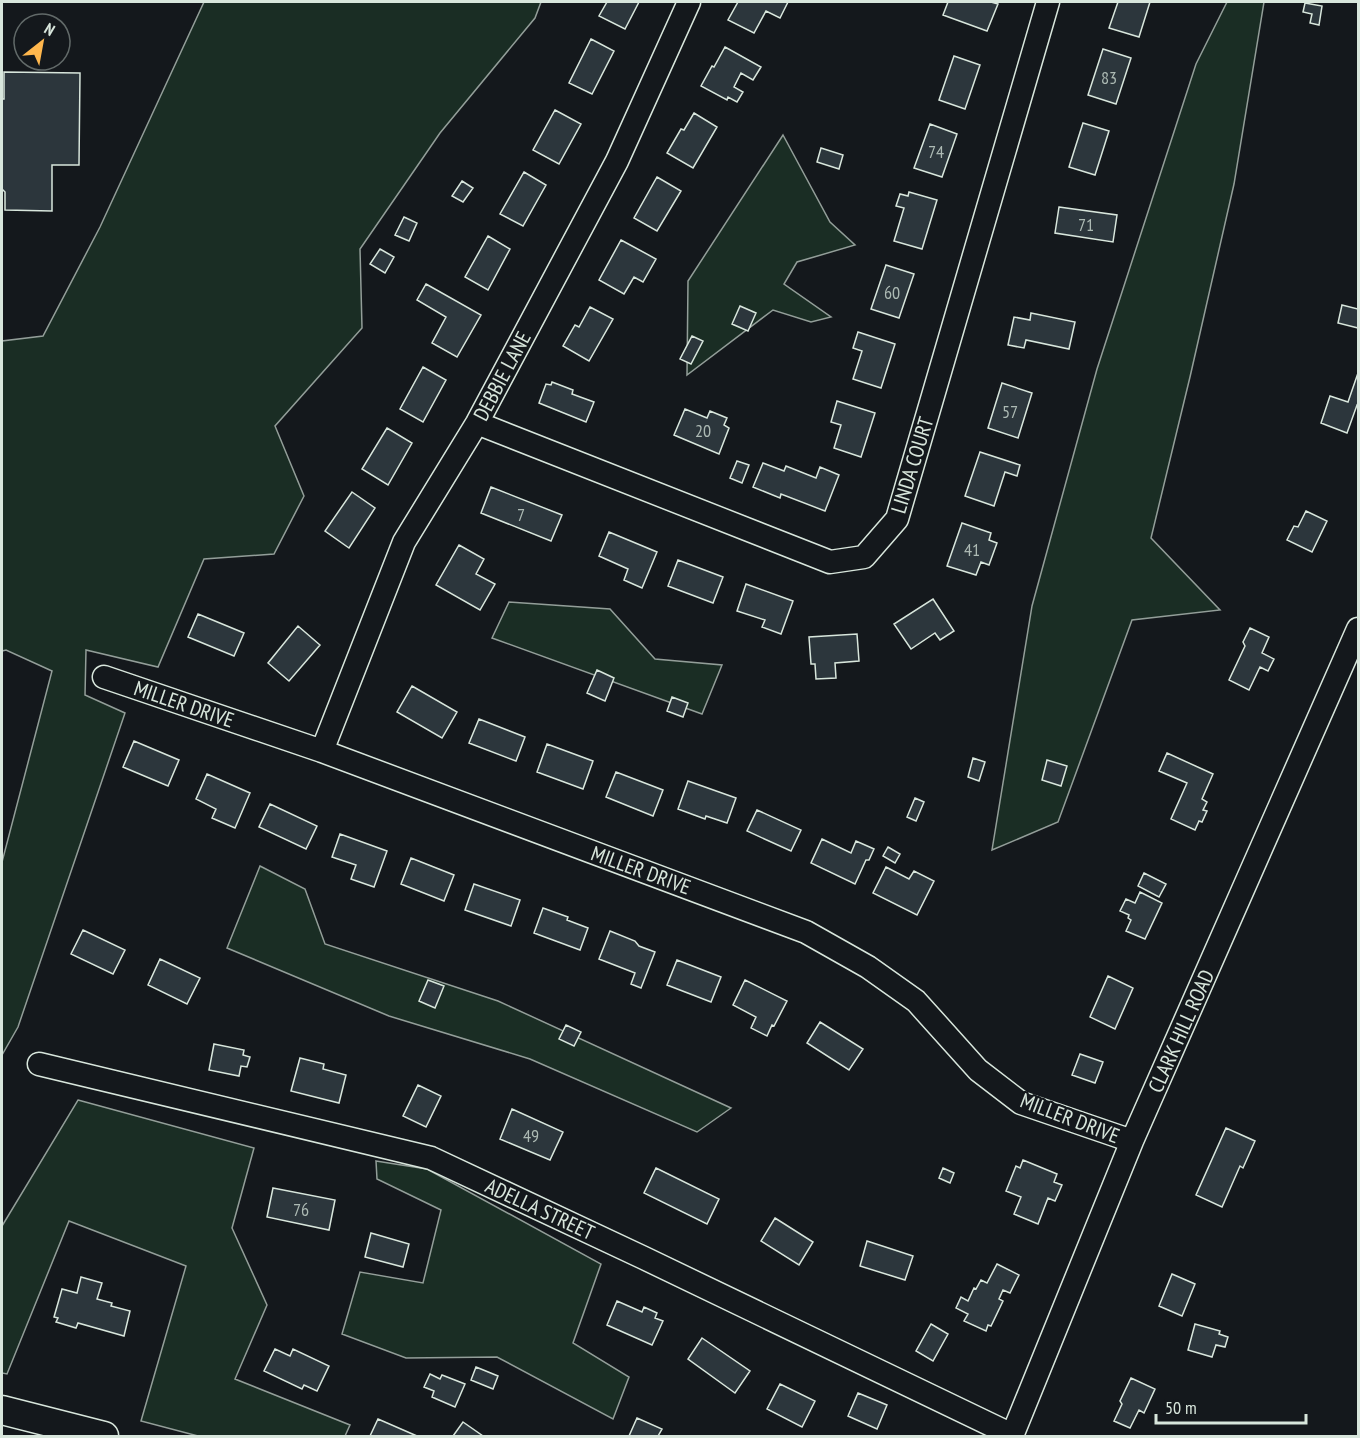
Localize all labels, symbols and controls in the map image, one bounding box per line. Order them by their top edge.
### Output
north arrow [12,12,72,72]
text: N [41,18,59,40]
house number: 83 [1101,66,1117,89]
house number: 74 [928,140,944,163]
house number: 71 [1078,213,1094,236]
house number: 60 [884,281,900,304]
street label: DEBBIE LANE [467,327,537,425]
house number: 57 [1002,400,1018,423]
street label: LINDA COURT [885,413,940,516]
house number: 20 [695,419,711,442]
house number: 7 [517,503,525,526]
house number: 41 [964,538,980,561]
street label: MILLER DRIVE [130,674,238,734]
street label: MILLER DRIVE [588,840,694,900]
street label: CLARK HILL ROAD [1142,965,1220,1097]
street label: MILLER DRIVE [1017,1087,1123,1149]
house number: 49 [523,1124,539,1147]
street label: ADELLA STREET [481,1172,599,1246]
house number: 76 [293,1198,309,1221]
scale bar [1156,1387,1306,1425]
text: 50 m [1165,1396,1197,1419]

